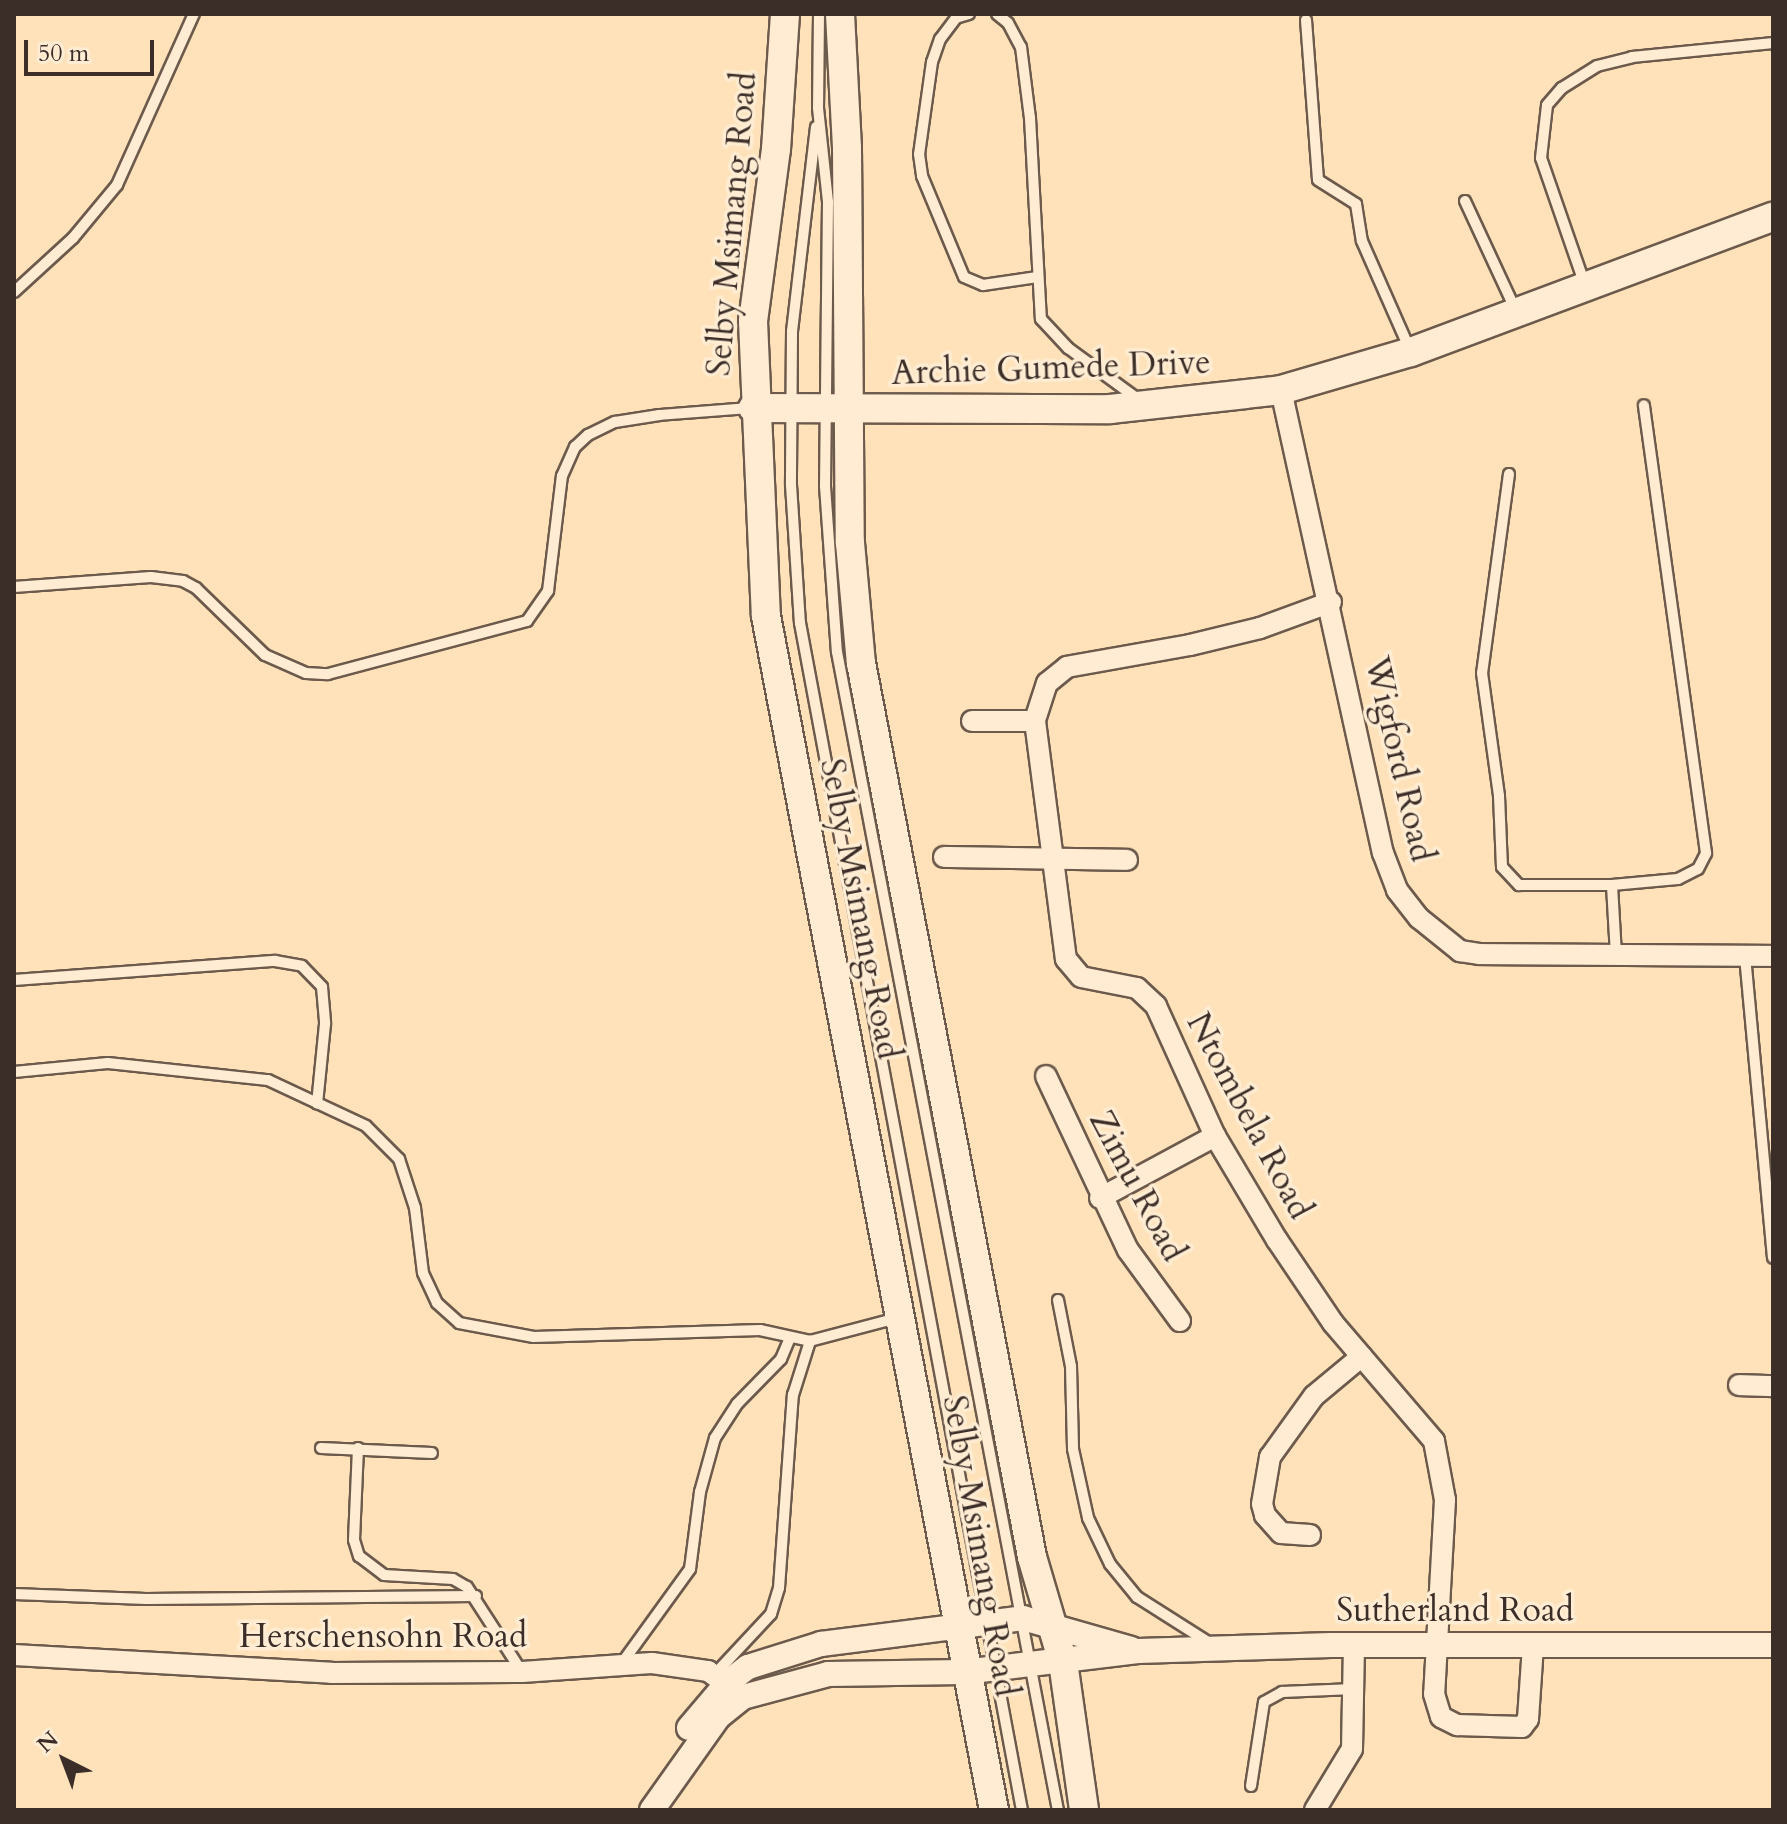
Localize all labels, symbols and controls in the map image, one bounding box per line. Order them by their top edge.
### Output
scale bar [28,24,158,74]
text: 50 m [38,37,89,70]
street label: Selby Msimang Road [698,70,766,378]
street label: Archie Gumede Drive [891,342,1211,394]
street label: Wigford Road [1356,652,1442,866]
street label: Selby Msimang Road [811,755,909,1063]
street label: Ntombela Road [1178,1006,1320,1226]
street label: Zimu Road [1080,1104,1194,1268]
street label: Selby Msimang Road [933,1392,1027,1700]
street label: Sutherland Road [1336,1591,1574,1631]
street label: Herschensohn Road [239,1617,527,1657]
north arrow [24,1720,104,1800]
text: N [31,1725,65,1760]

